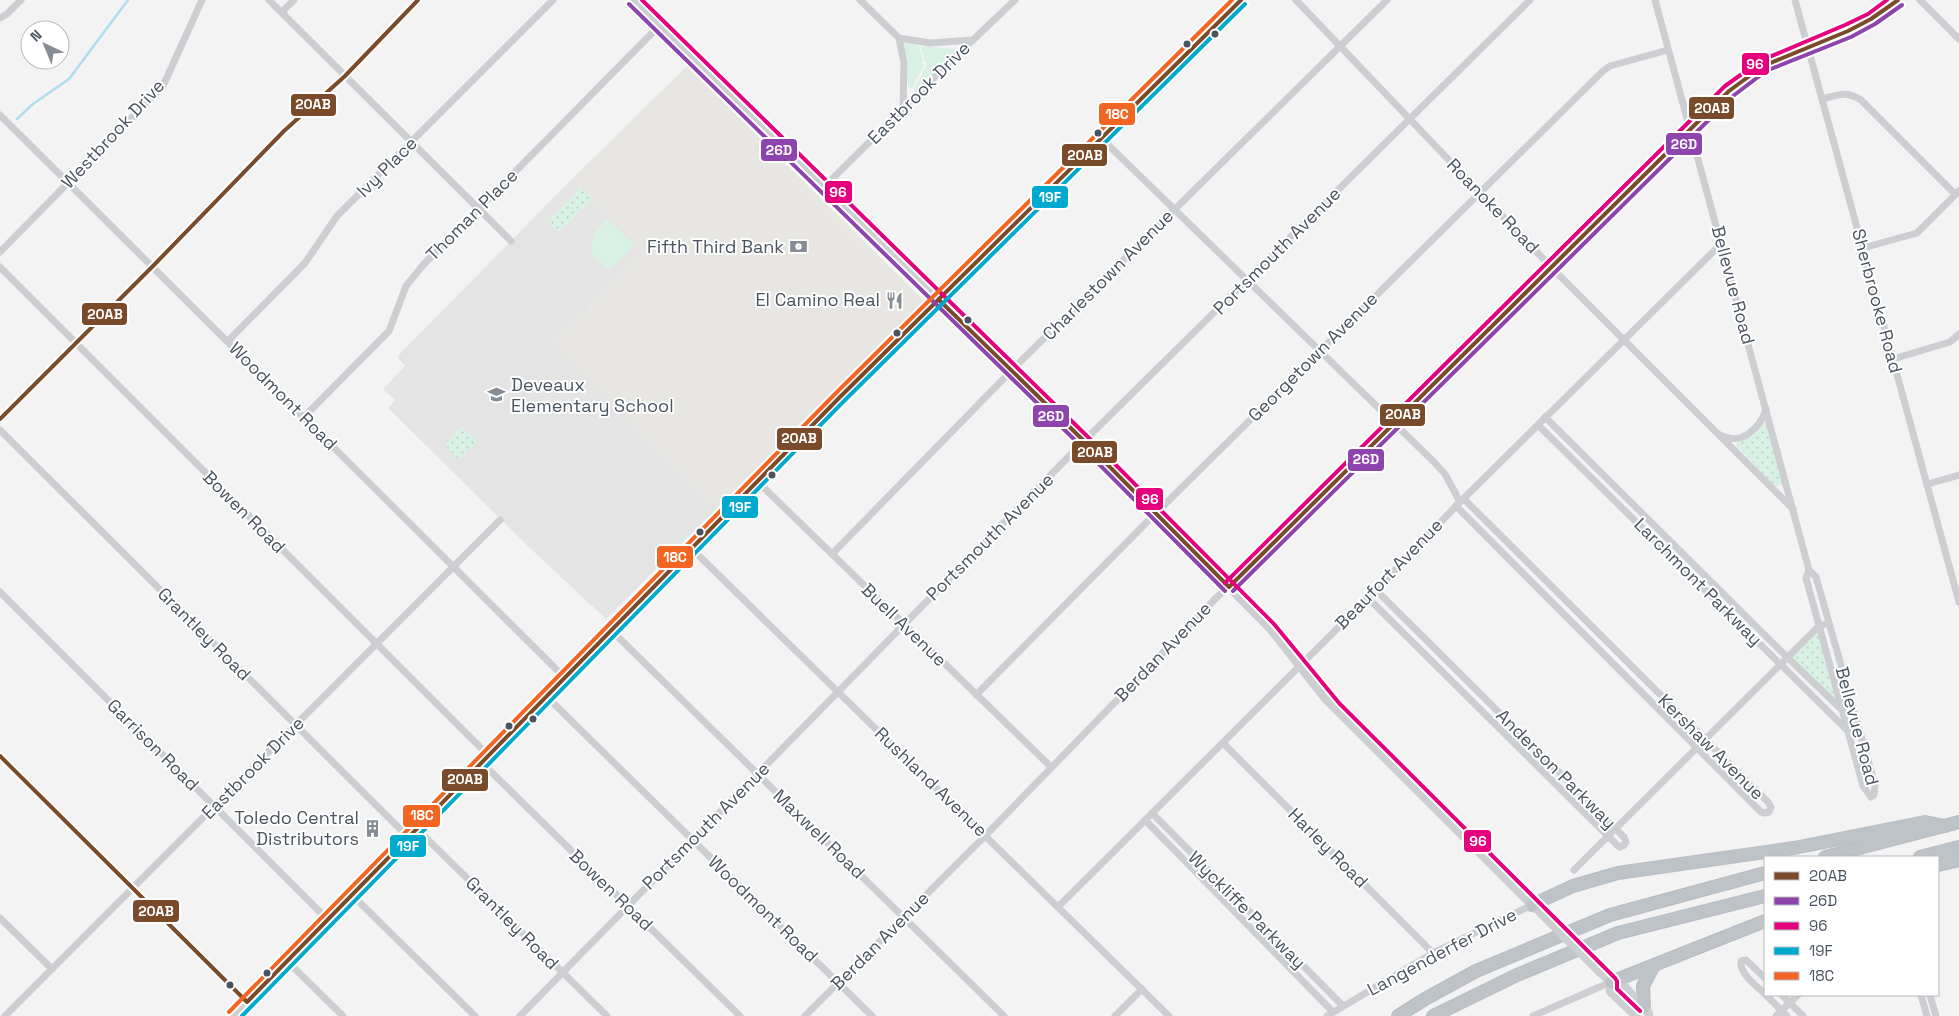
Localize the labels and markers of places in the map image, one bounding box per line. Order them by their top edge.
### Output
unlabelled marker [1210,29,1220,39]
unlabelled marker [1182,39,1192,49]
unlabelled marker [1093,128,1103,138]
place label: Fifth Third Bank [647,235,784,258]
bank icon: Fifth Third Bank [788,237,808,257]
place label: El Camino Real [755,288,880,311]
restaurant icon: El Camino Real [884,290,904,310]
unlabelled marker [963,315,973,325]
unlabelled marker [892,328,902,338]
place label: Deveaux Elementary School [511,373,674,417]
school or university icon: Deveaux Elementary School [487,385,507,405]
unlabelled marker [767,470,777,480]
unlabelled marker [695,527,705,537]
unlabelled marker [528,714,538,724]
unlabelled marker [504,721,514,731]
place label: Toledo Central Distributors [234,806,359,850]
building icon: Toledo Central Distributors [363,818,383,838]
unlabelled marker [262,968,272,978]
unlabelled marker [225,980,235,990]

